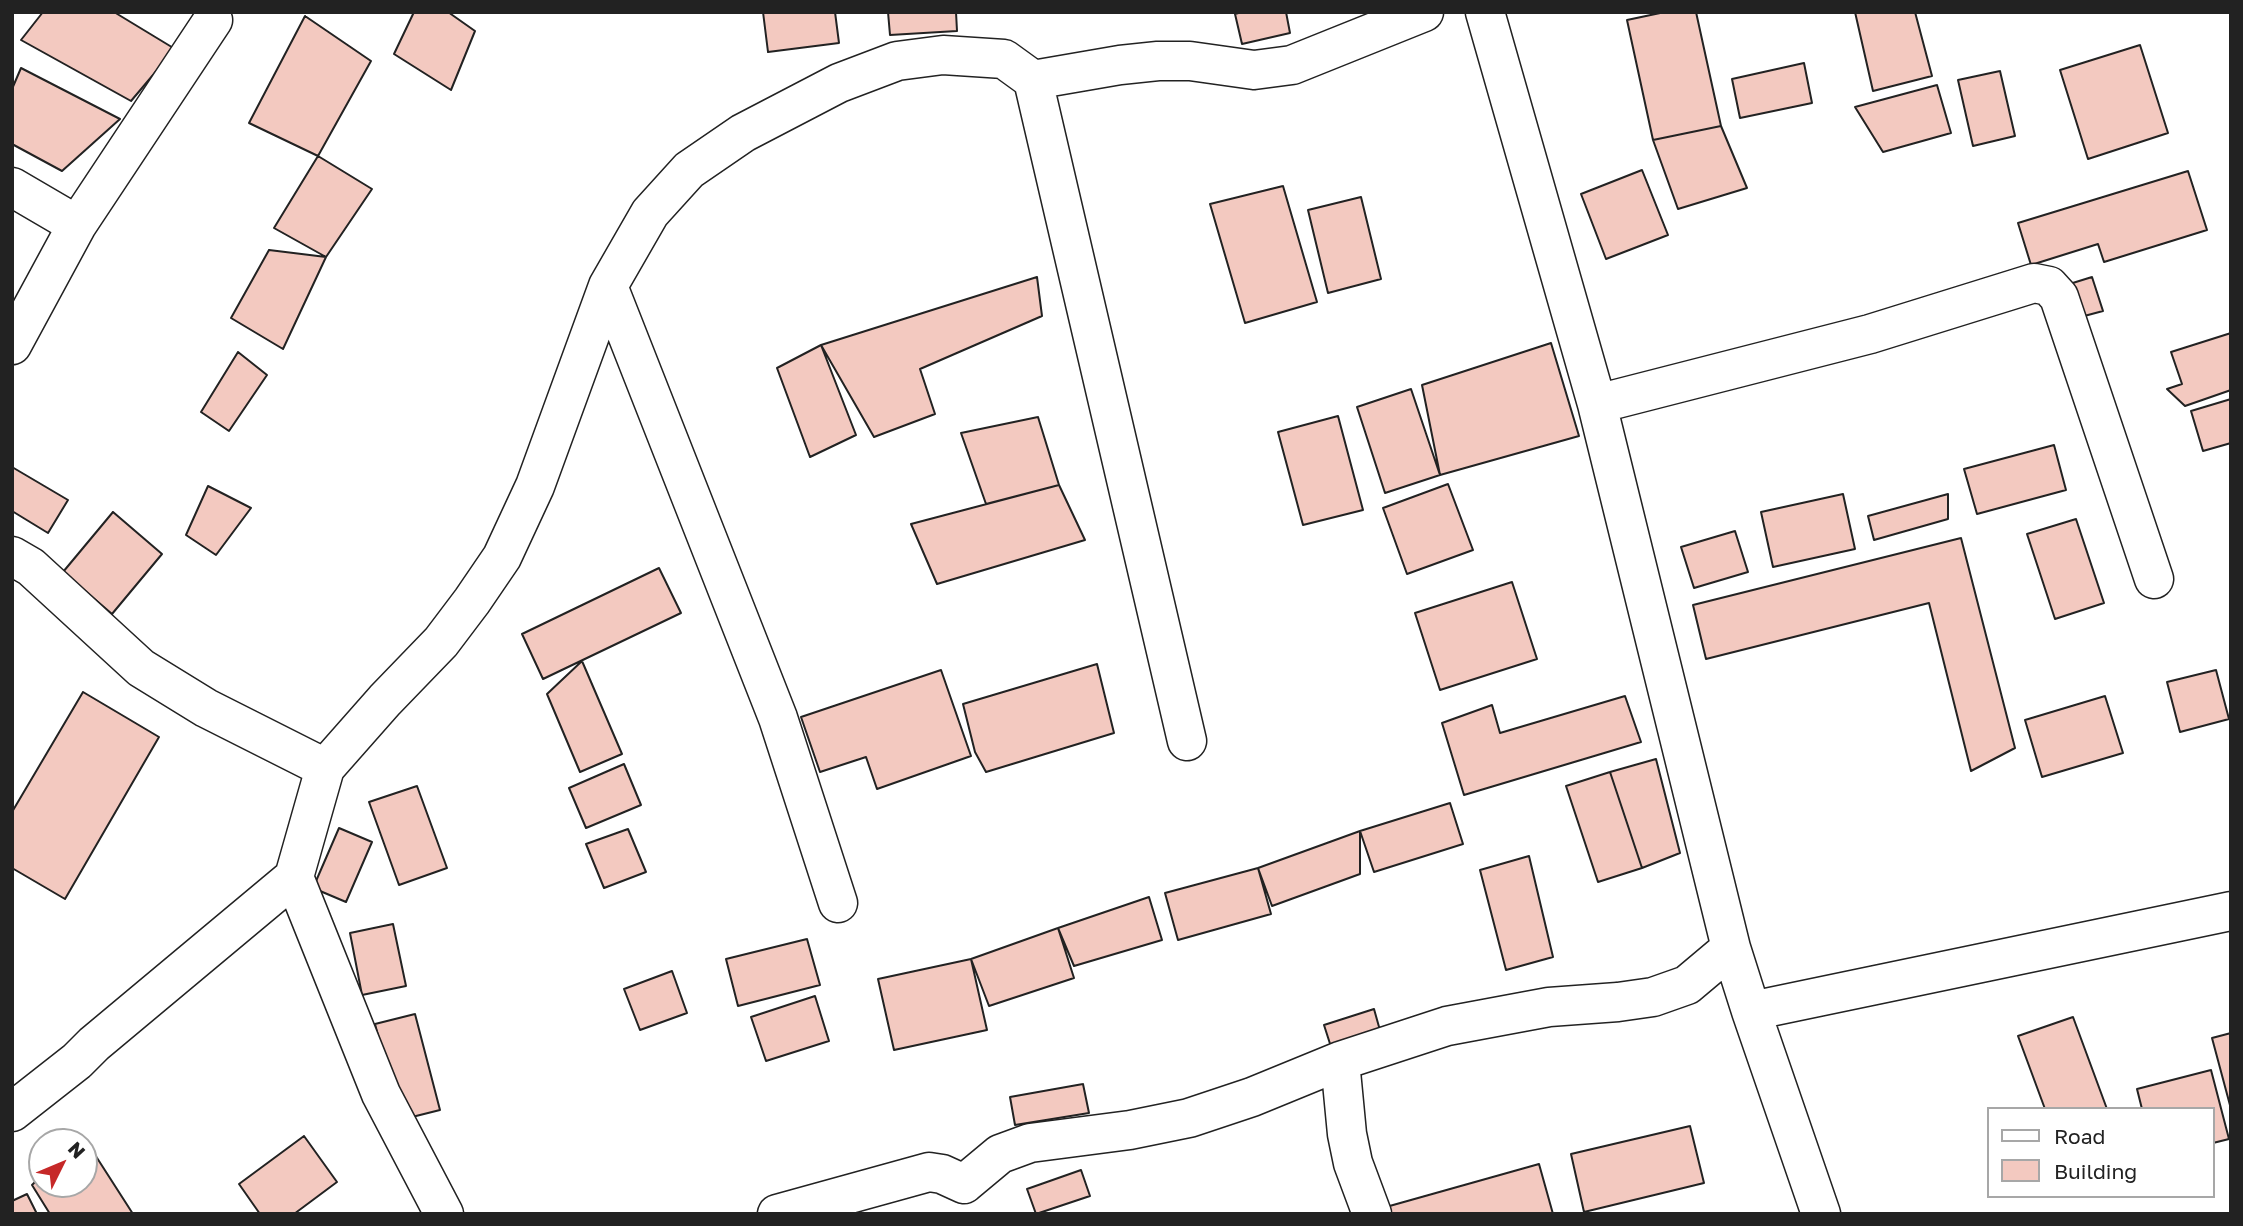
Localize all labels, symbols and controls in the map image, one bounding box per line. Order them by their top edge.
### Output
legend [1988,1107,2215,1198]
text: Road [2054,1123,2105,1149]
north arrow [28,1128,98,1198]
text: N [64,1137,91,1163]
text: Building [2054,1158,2137,1184]

